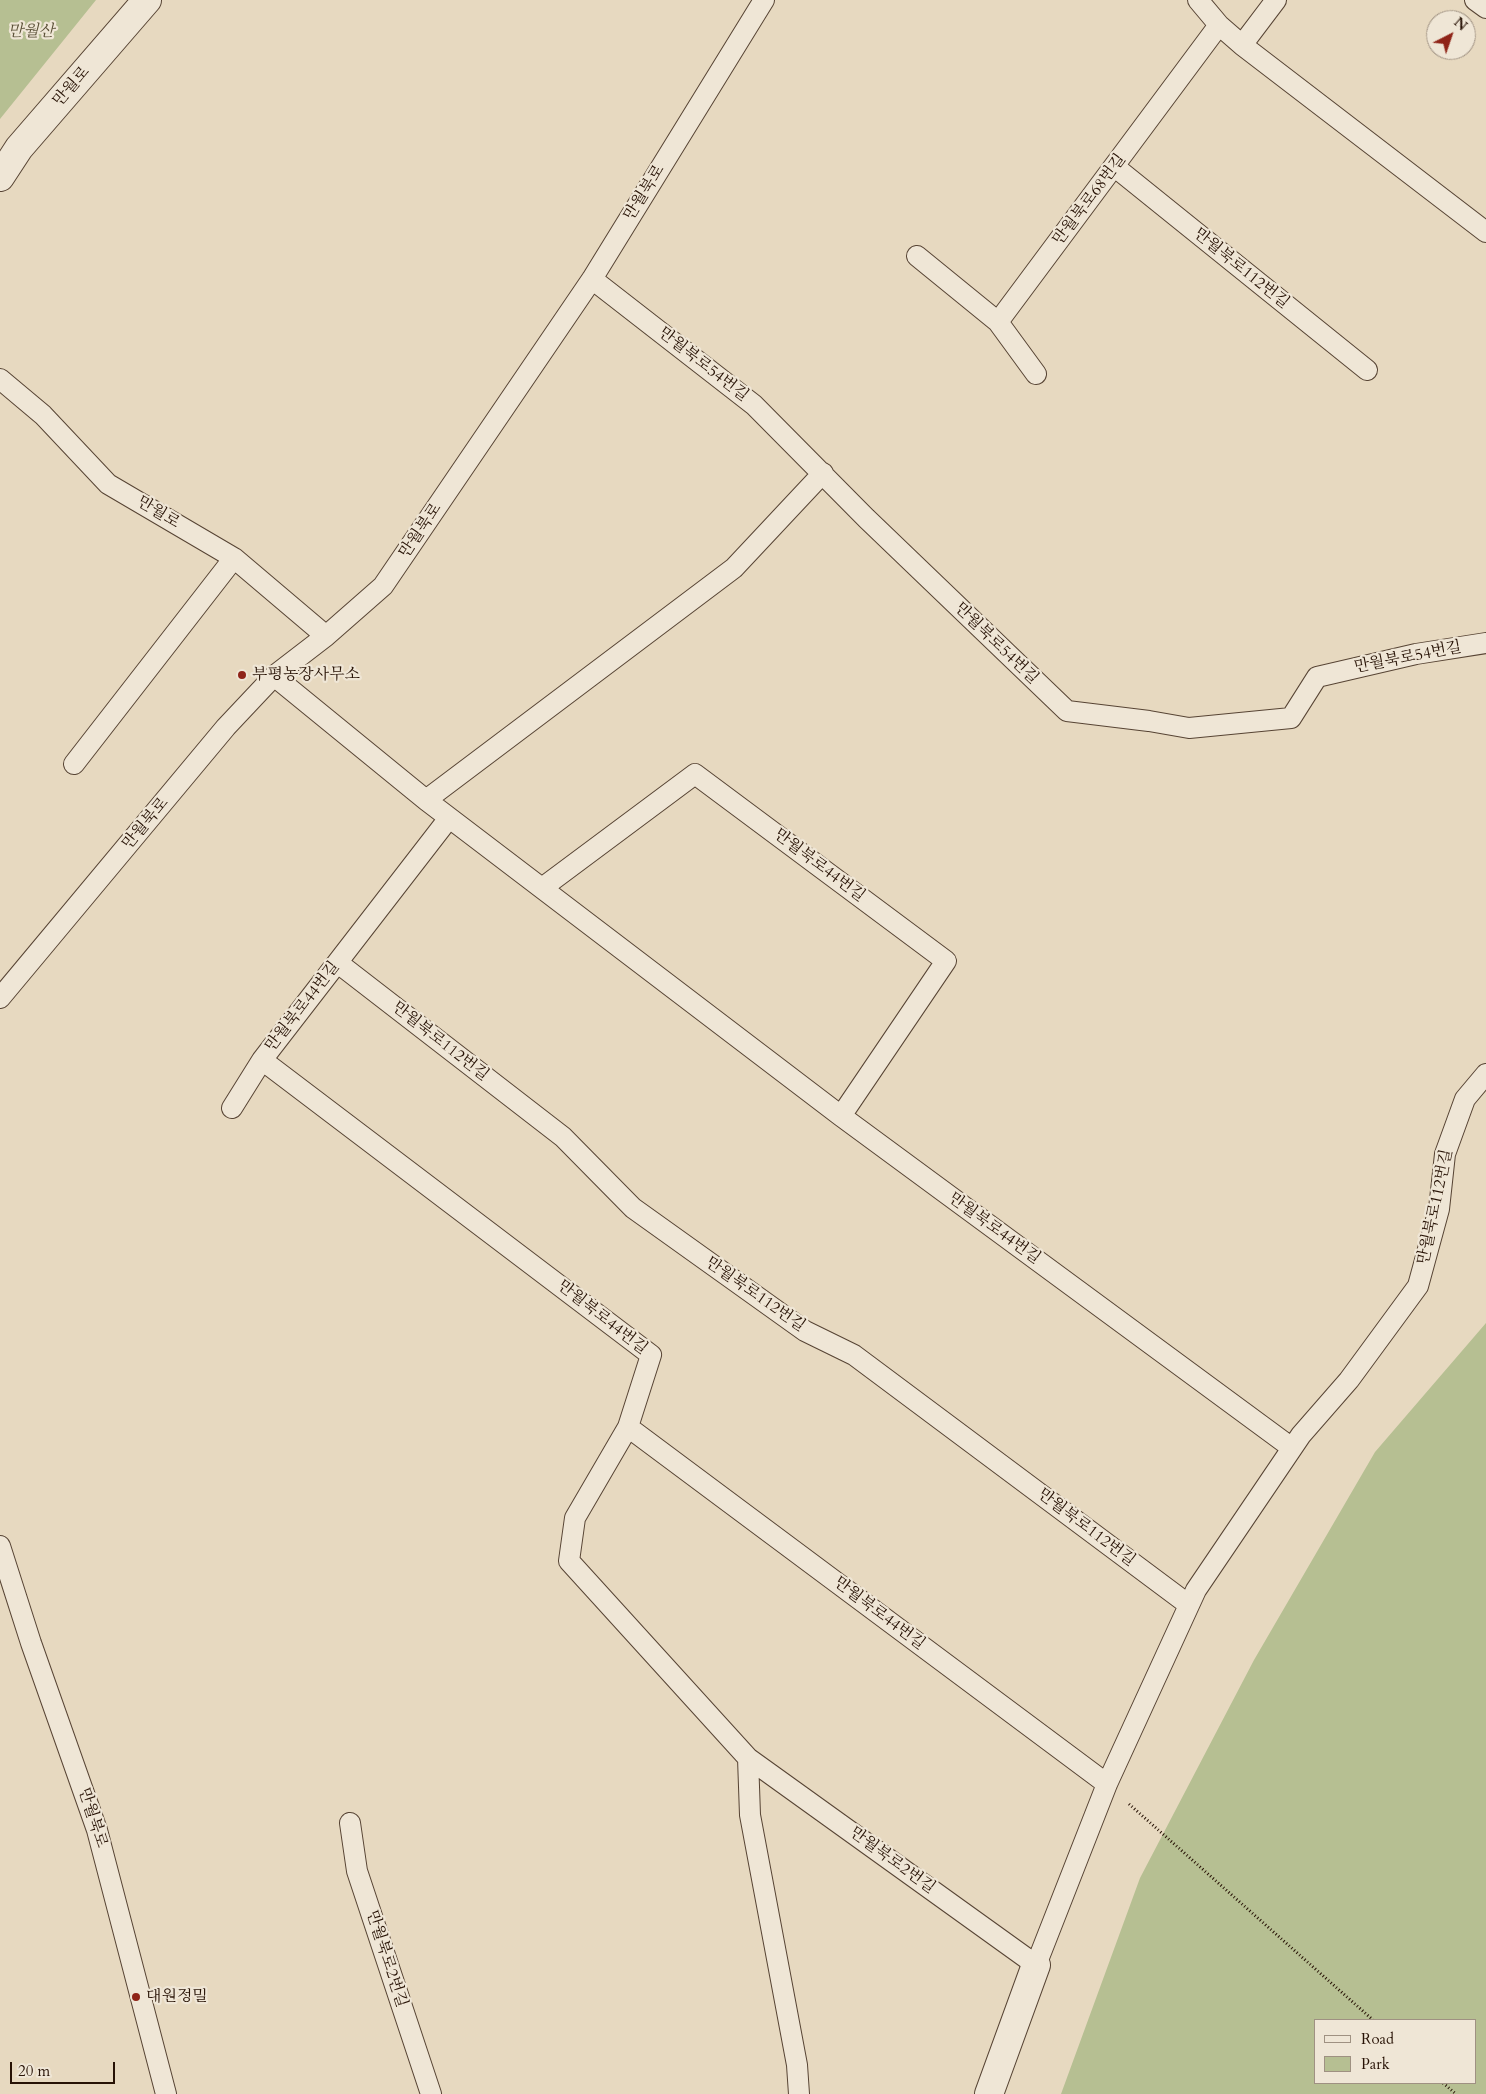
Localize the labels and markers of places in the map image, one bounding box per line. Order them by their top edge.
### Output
place label: 부평농장사무소 [252,665,360,685]
marker: 부평농장사무소 [236,669,248,681]
place label: 대원정밀 [146,1987,208,2007]
marker: 대원정밀 [130,1991,142,2003]

